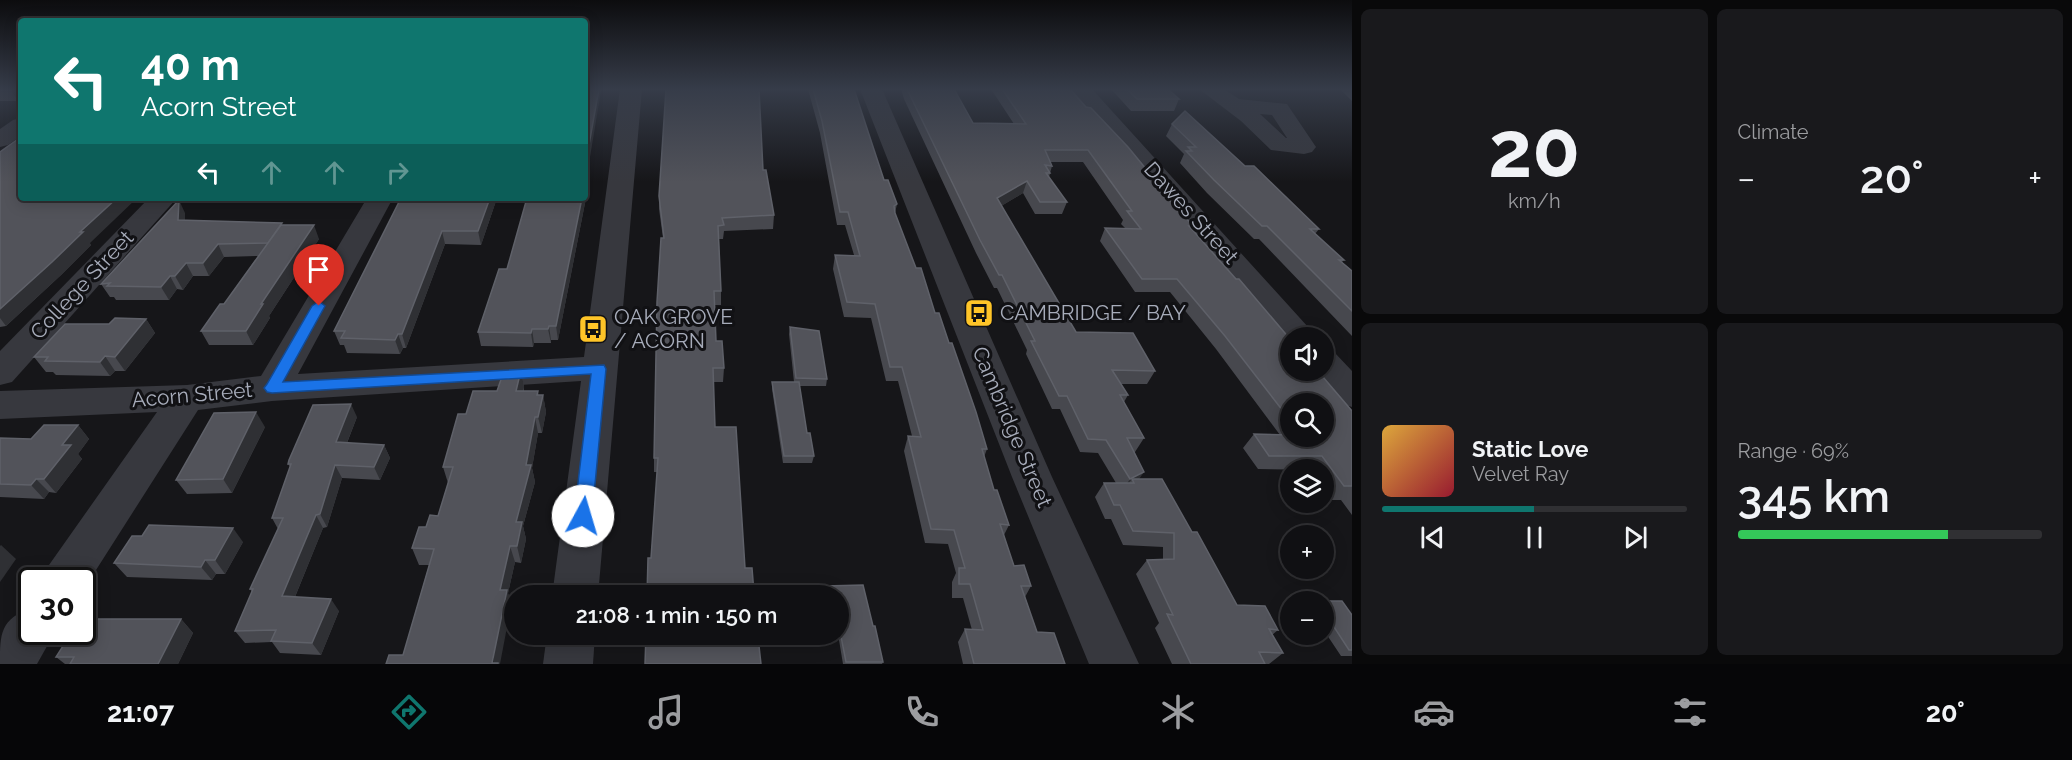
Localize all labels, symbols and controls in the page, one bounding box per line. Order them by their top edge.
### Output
text: 40 m [141,41,240,90]
icon: left [42,42,120,120]
text: Acorn Street [141,91,297,122]
text: 20 [1488,104,1580,195]
text: Climate [1738,120,1809,144]
text: 20° [1860,151,1924,204]
icon: left [192,156,225,189]
icon: ahead [255,156,288,189]
icon: ahead [318,156,351,189]
icon: right [381,156,414,189]
street label: Dawes Street [1139,156,1244,269]
text: − [1738,159,1755,198]
text: + [2028,159,2042,198]
text: km/h [1508,189,1561,213]
street label: College Street [25,225,138,344]
pin [293,244,344,306]
icon: arrive [302,253,335,286]
bus stop icon: CAMBRIDGE / BAY [963,297,995,329]
place label: CAMBRIDGE / BAY [1000,300,1186,325]
place label: OAK GROVE / ACORN [614,304,733,353]
bus stop icon: OAK GROVE / ACORN [577,313,609,345]
map controls [1280,327,1334,645]
button: sound [1280,327,1334,381]
street label: Cambridge Street [967,343,1058,511]
street label: Acorn Street [131,377,253,412]
button: search [1280,393,1334,447]
text: Static Love [1472,436,1589,462]
text: Range · 69% [1738,439,1849,463]
button: layers [1280,459,1334,513]
text: Velvet Ray [1472,462,1569,486]
text: 345 km [1738,470,1890,523]
position arrow [551,484,615,548]
icon: previous [1416,521,1449,554]
icon: pause [1518,521,1551,554]
icon: next [1619,521,1652,554]
button: + [1280,525,1334,579]
speed limit sign: 30 [18,567,96,645]
button: − [1280,591,1334,645]
text: 21:08 · 1 min · 150 m [576,602,777,628]
icon: directions [388,691,430,733]
icon: music [645,691,687,733]
icon: phone [901,691,943,733]
icon: climate [1157,691,1199,733]
icon: car [1413,691,1455,733]
icon: filters [1669,691,1711,733]
text: 21:07 [107,697,174,728]
text: 20° [1926,697,1965,728]

